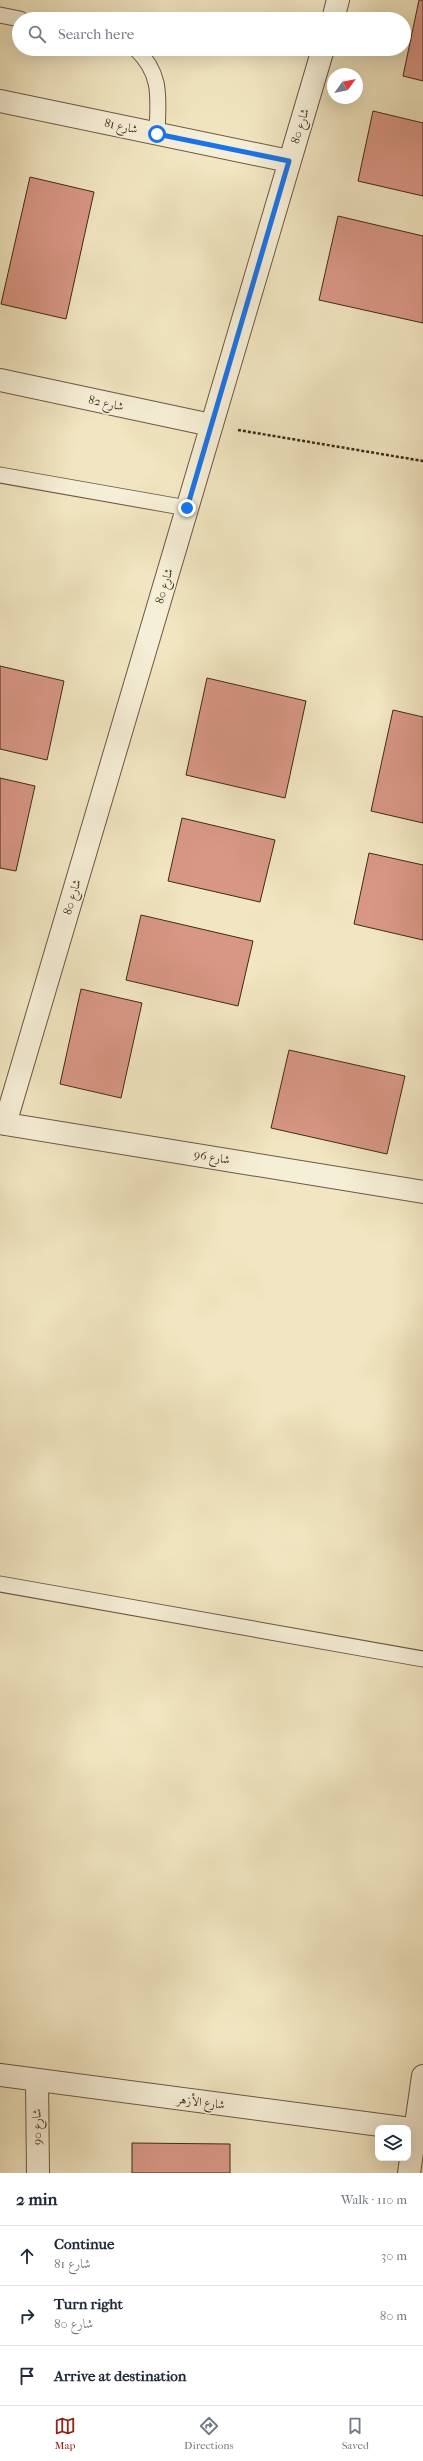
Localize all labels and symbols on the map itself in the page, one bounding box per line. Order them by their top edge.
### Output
north arrow [327,68,363,104]
street label: شارع 80 [288,107,316,146]
street label: شارع 81 [102,116,139,140]
route start [148,125,166,143]
street label: شارع 82 [86,392,125,417]
route end [178,499,196,517]
street label: شارع 80 [152,567,180,606]
street label: شارع 80 [60,878,88,917]
street label: شارع 96 [192,1147,231,1171]
street label: شارع الأزهر [174,2090,226,2116]
street label: شارع 90 [30,2108,48,2145]

